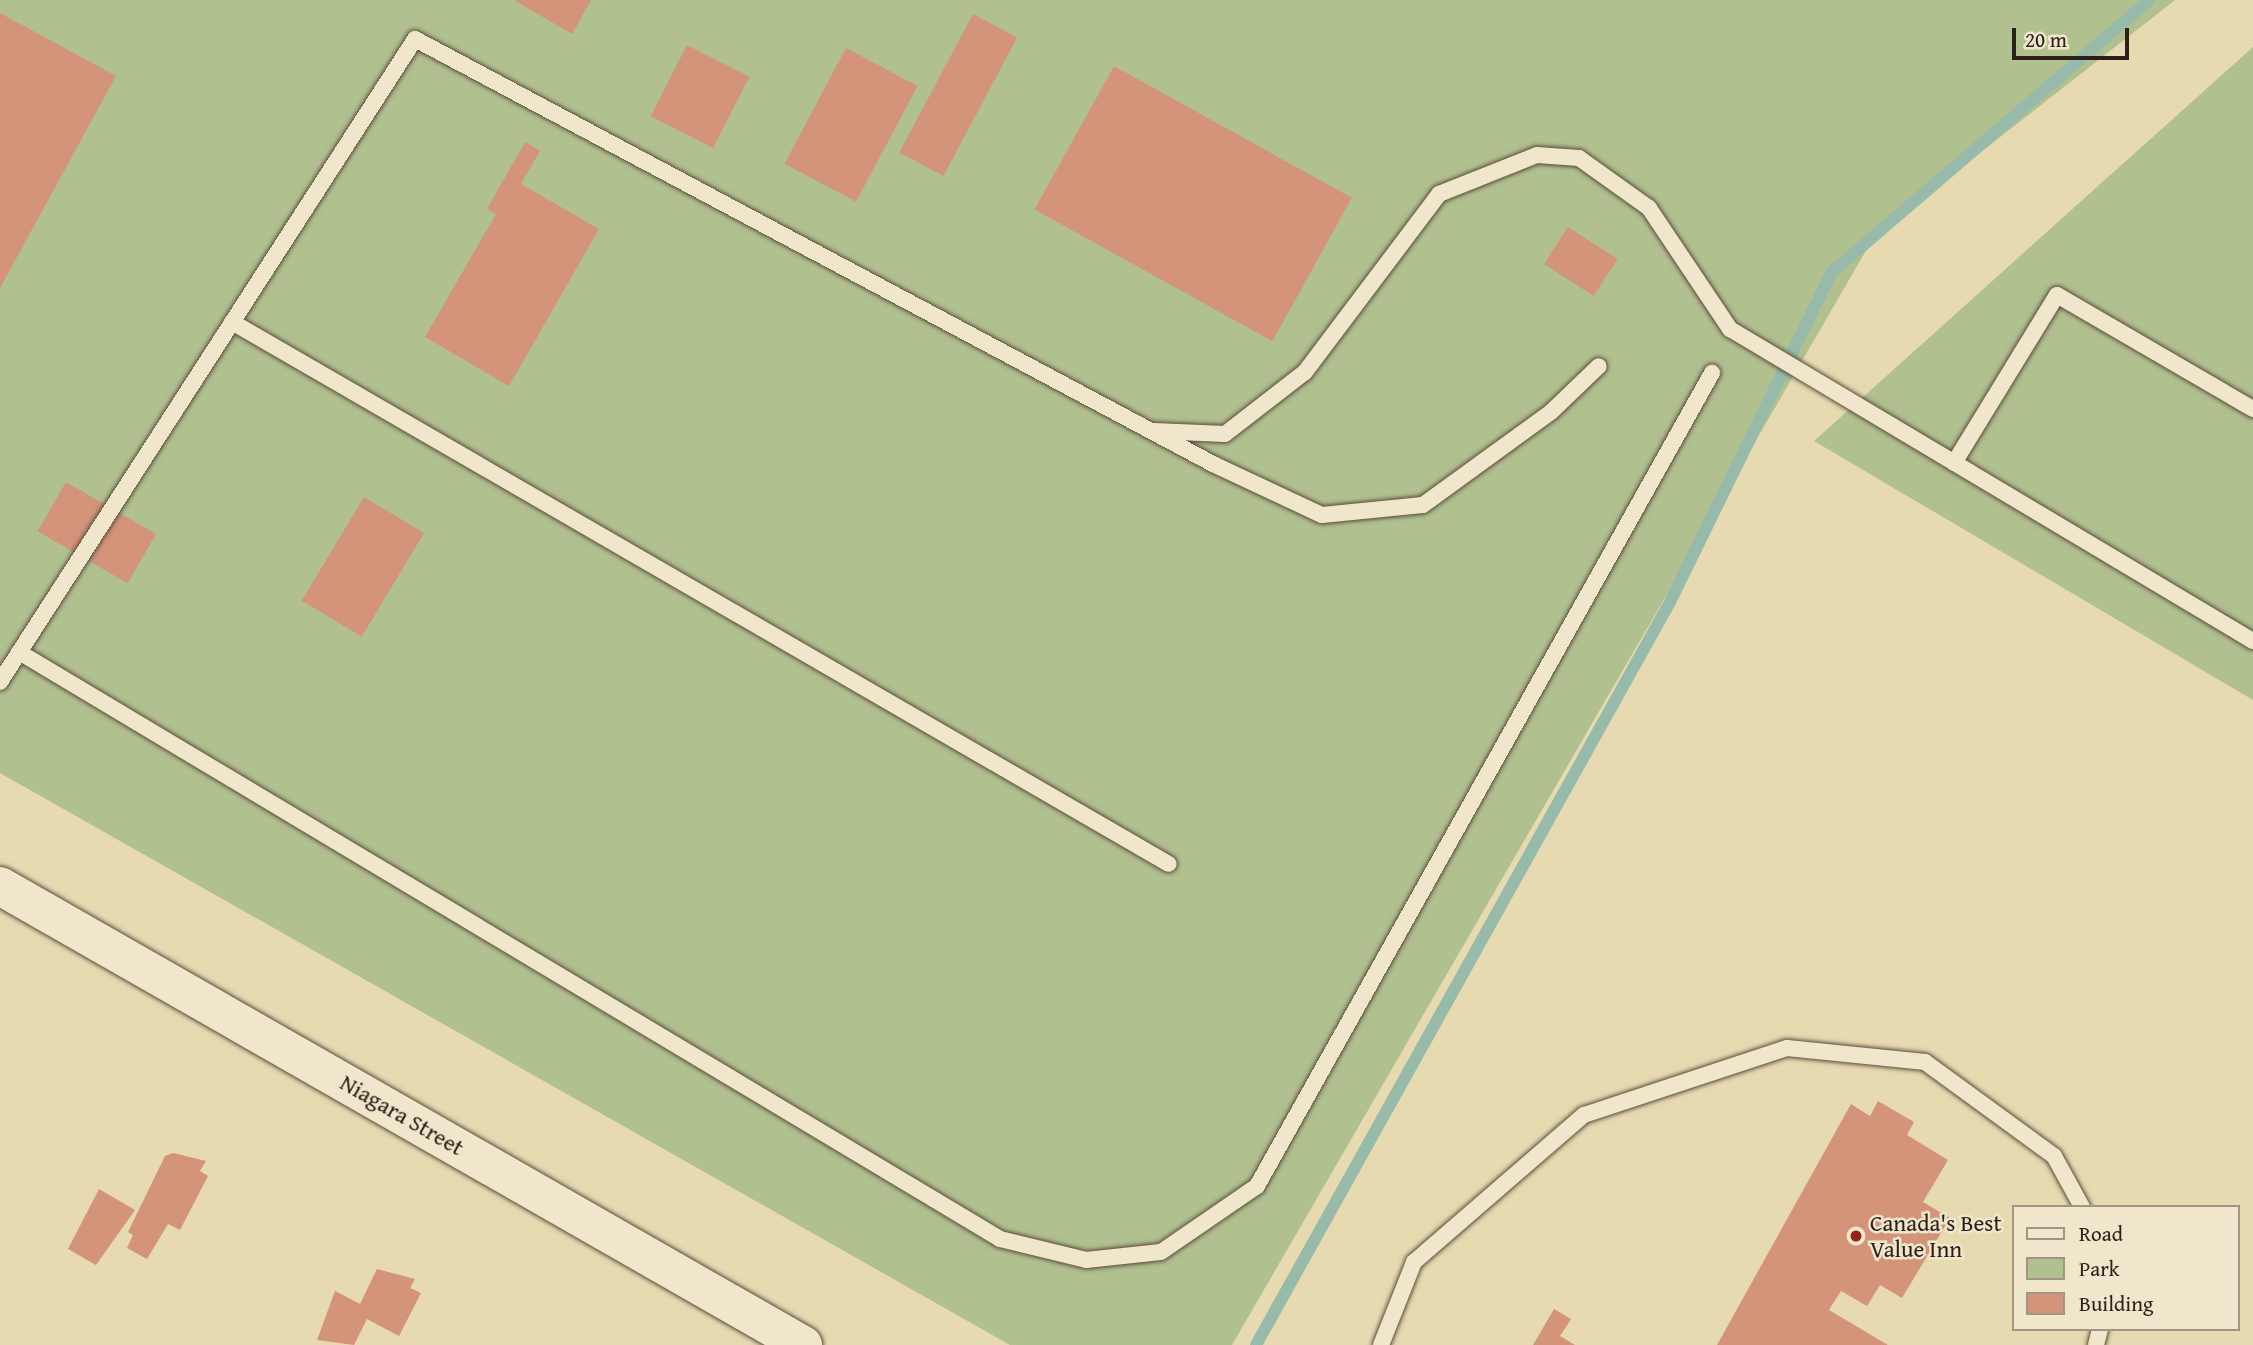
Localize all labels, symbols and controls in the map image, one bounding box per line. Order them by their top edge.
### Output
scale bar [2015,14,2132,58]
text: 20 m [2025,24,2067,55]
street label: Niagara Street [335,1069,469,1161]
legend [2011,1205,2239,1331]
place label: Canada's Best Value Inn [1870,1209,2001,1263]
text: Road [2079,1218,2123,1249]
marker: Canada's Best Value Inn [1848,1228,1864,1244]
text: Park [2079,1253,2120,1284]
text: Building [2079,1288,2153,1319]

